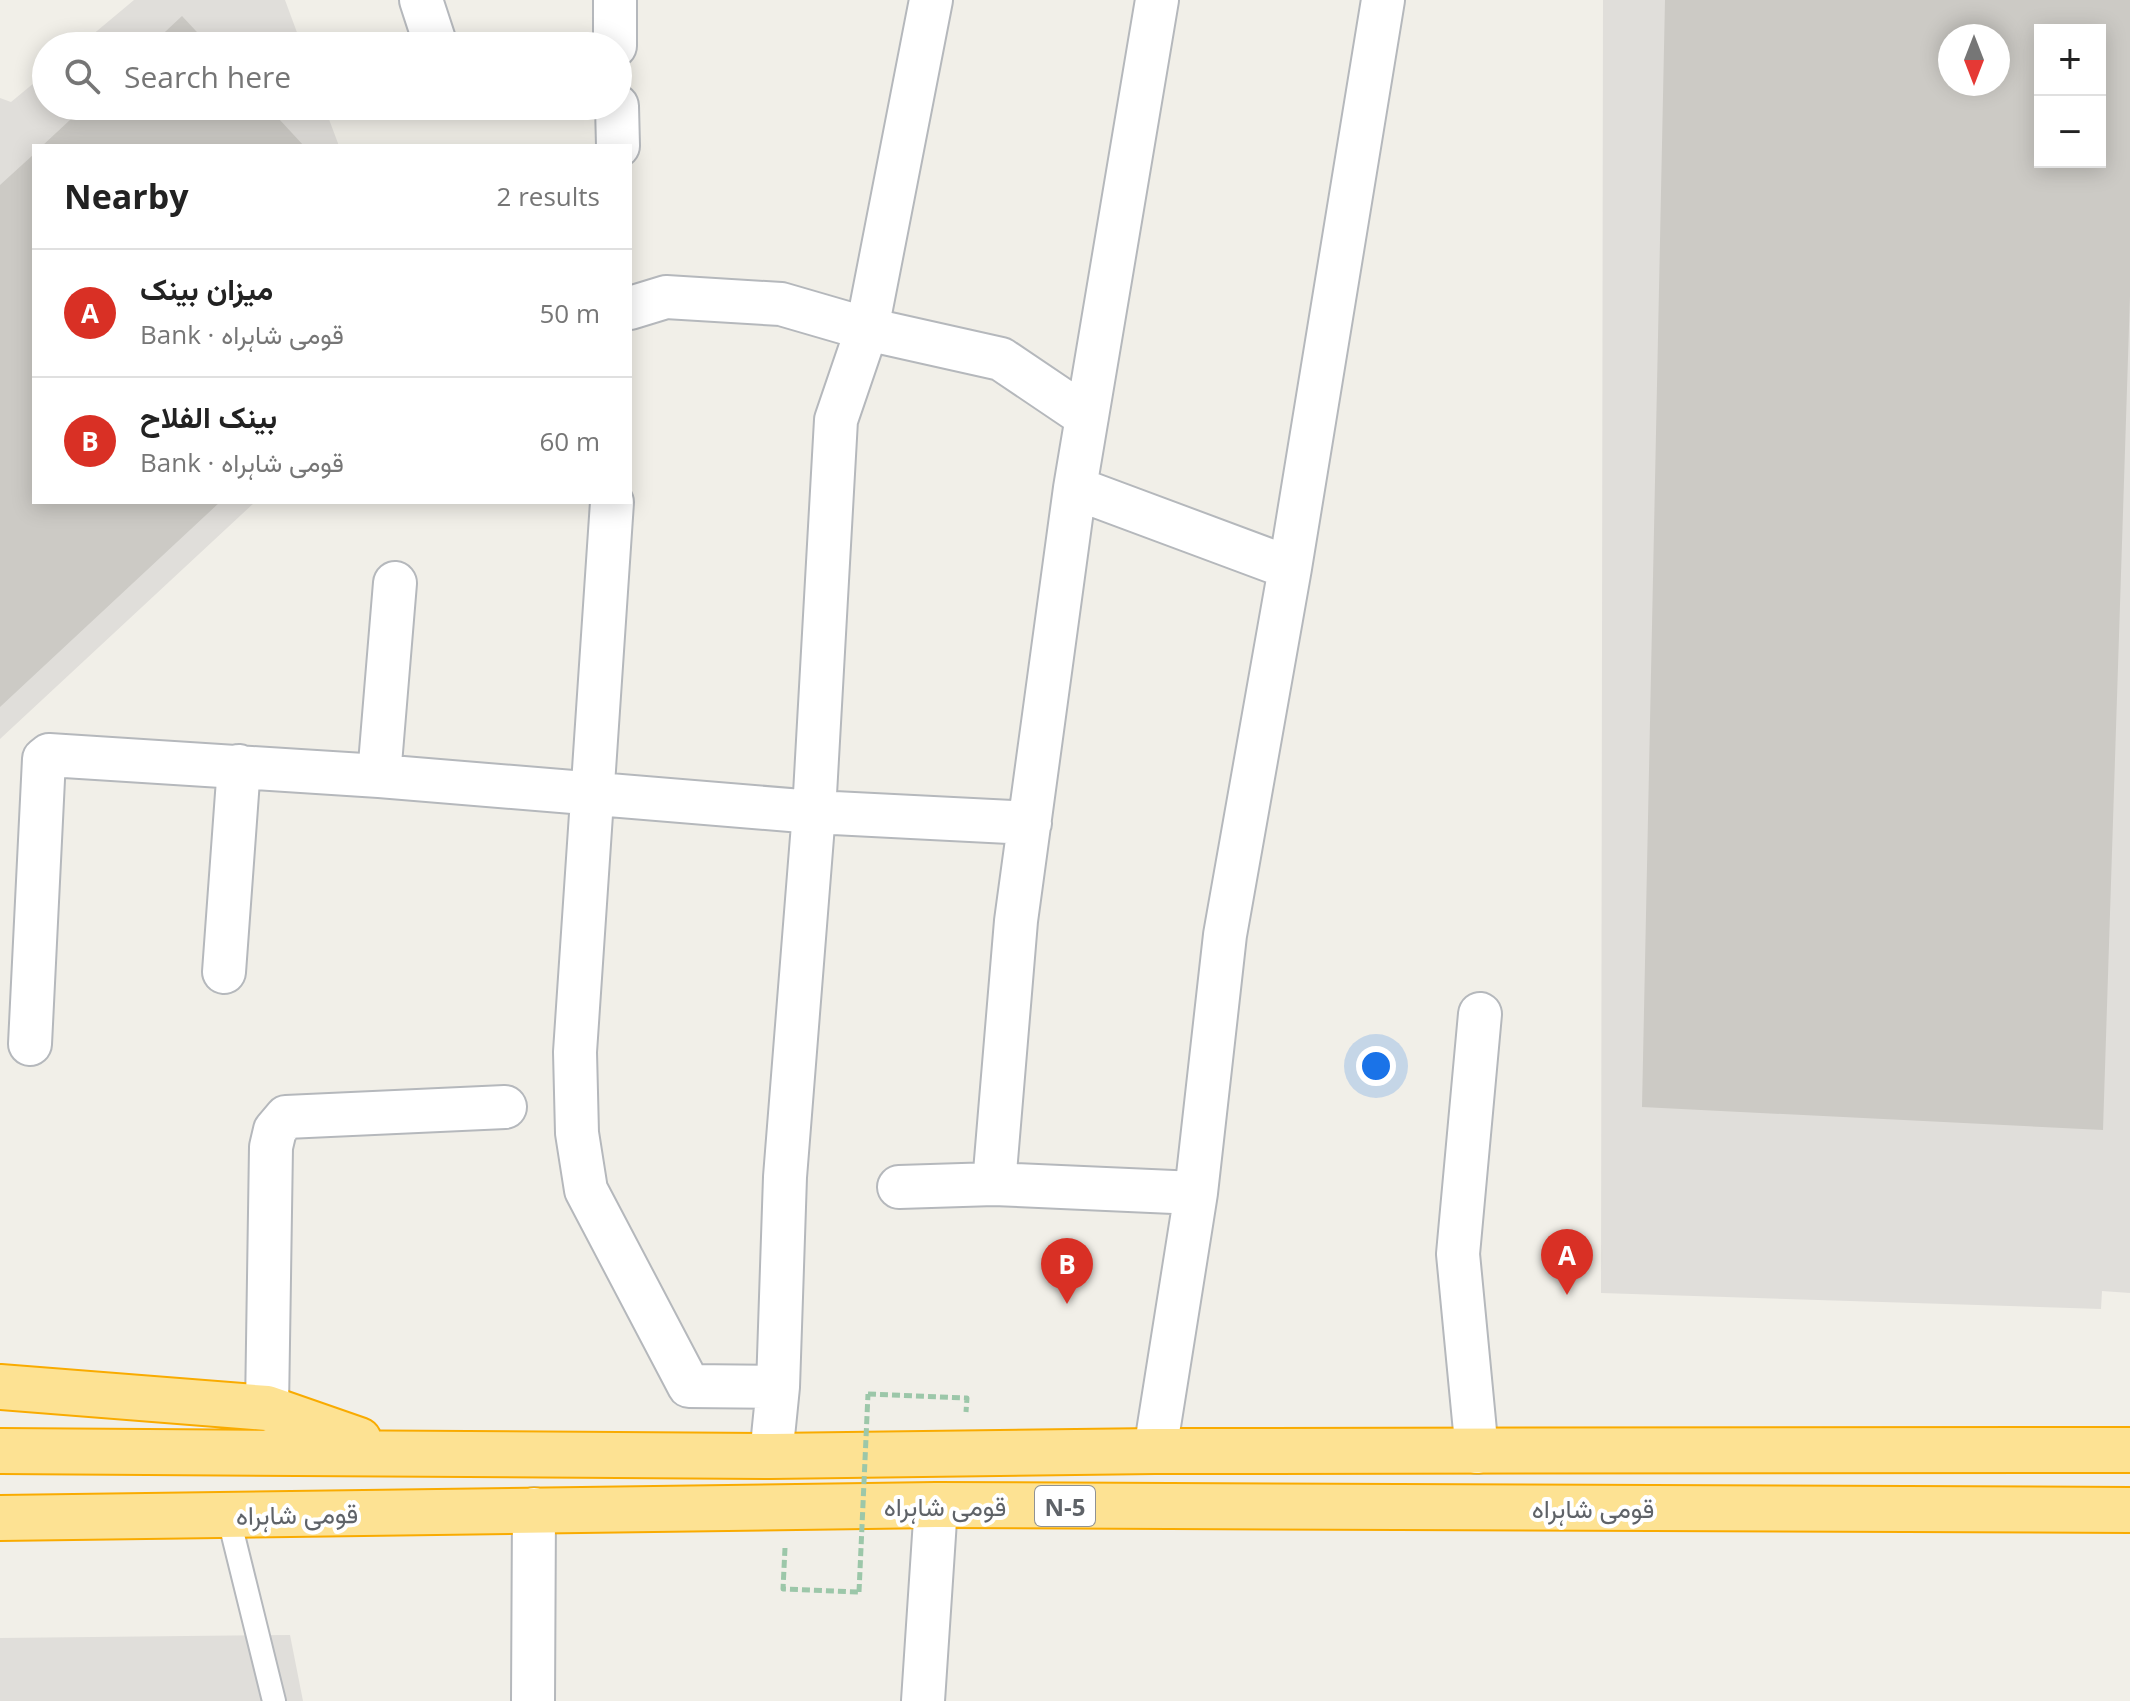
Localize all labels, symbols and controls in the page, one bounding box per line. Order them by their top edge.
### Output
north arrow [1938,24,2010,96]
map controls [2034,24,2106,168]
button: + [2034,24,2106,96]
search box [32,32,632,120]
icon: search [60,54,104,98]
text: Search here [124,56,291,97]
button: − [2034,96,2106,168]
text: Nearby [64,173,189,219]
text: 2 results [497,178,600,214]
text: میزان بینک [140,268,273,309]
text: A [81,295,99,331]
text: 50 m [539,295,600,331]
text: Bank · قومی شاہراہ [140,316,344,352]
text: بینک الفلاح [140,396,277,437]
text: B [81,423,99,459]
text: 60 m [539,423,600,459]
text: Bank · قومی شاہراہ [140,444,344,480]
your location [1356,1046,1396,1086]
pin: A [1541,1229,1593,1295]
pin: B [1041,1238,1093,1304]
road number: N-5 [1035,1486,1095,1526]
street label: قومی شاہراہ [884,1488,1006,1524]
street label: قومی شاہراہ [1532,1490,1654,1526]
street label: قومی شاہراہ [235,1495,359,1533]

